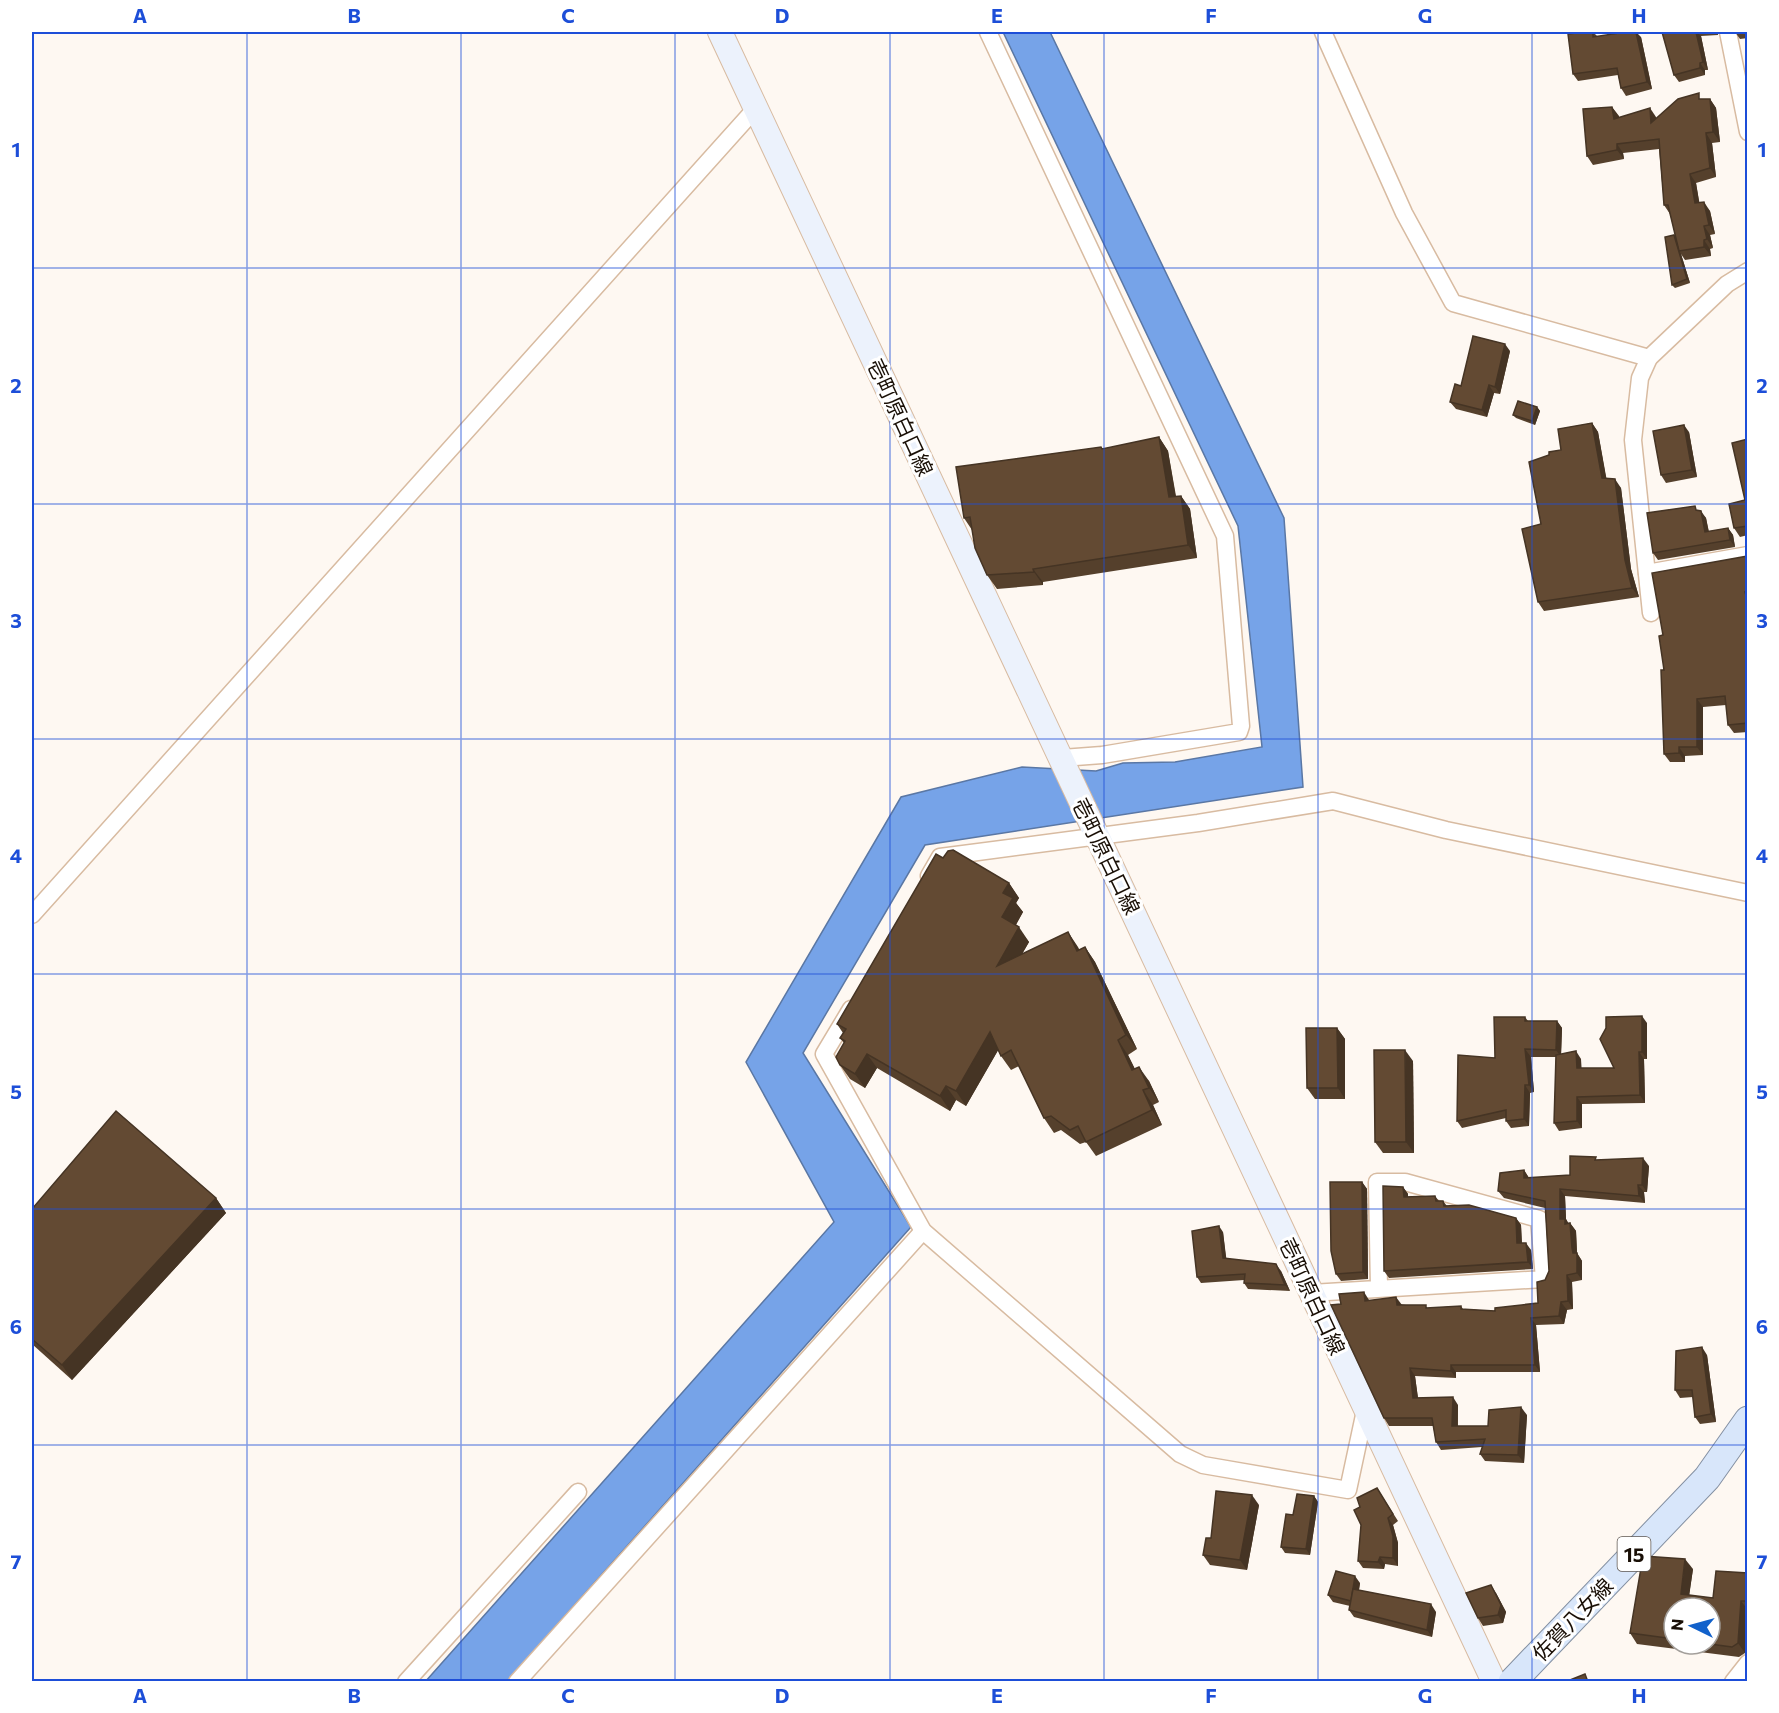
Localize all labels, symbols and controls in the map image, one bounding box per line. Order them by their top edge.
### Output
text: A [133,3,147,27]
text: B [347,3,361,27]
text: C [561,3,575,27]
text: D [775,3,789,27]
text: E [991,3,1003,27]
text: F [1205,3,1217,27]
text: G [1418,3,1432,27]
text: H [1632,3,1647,27]
text: 1 [11,137,21,161]
text: 1 [1757,137,1767,161]
street label: 壱町原白口線 [863,355,939,479]
text: 2 [10,373,22,397]
text: 2 [1756,373,1768,397]
text: 3 [10,608,22,632]
text: 3 [1756,608,1768,632]
street label: 壱町原白口線 [1068,794,1146,918]
text: 4 [10,843,22,867]
text: 4 [1756,843,1768,867]
text: 5 [10,1079,22,1103]
text: 5 [1756,1079,1768,1103]
street label: 壱町原白口線 [1275,1234,1351,1358]
text: 6 [10,1314,22,1338]
text: 6 [1756,1314,1768,1338]
road number: 15 [1618,1537,1650,1571]
text: 7 [11,1549,22,1573]
text: 7 [1757,1549,1768,1573]
street label: 佐賀八女線 [1527,1573,1617,1665]
north arrow [1662,1596,1722,1656]
text: N [1667,1618,1687,1631]
text: A [133,1683,147,1707]
text: B [347,1683,361,1707]
text: C [561,1683,575,1707]
text: D [775,1683,789,1707]
text: E [991,1683,1003,1707]
text: F [1205,1683,1217,1707]
text: G [1418,1683,1432,1707]
text: H [1632,1683,1647,1707]

